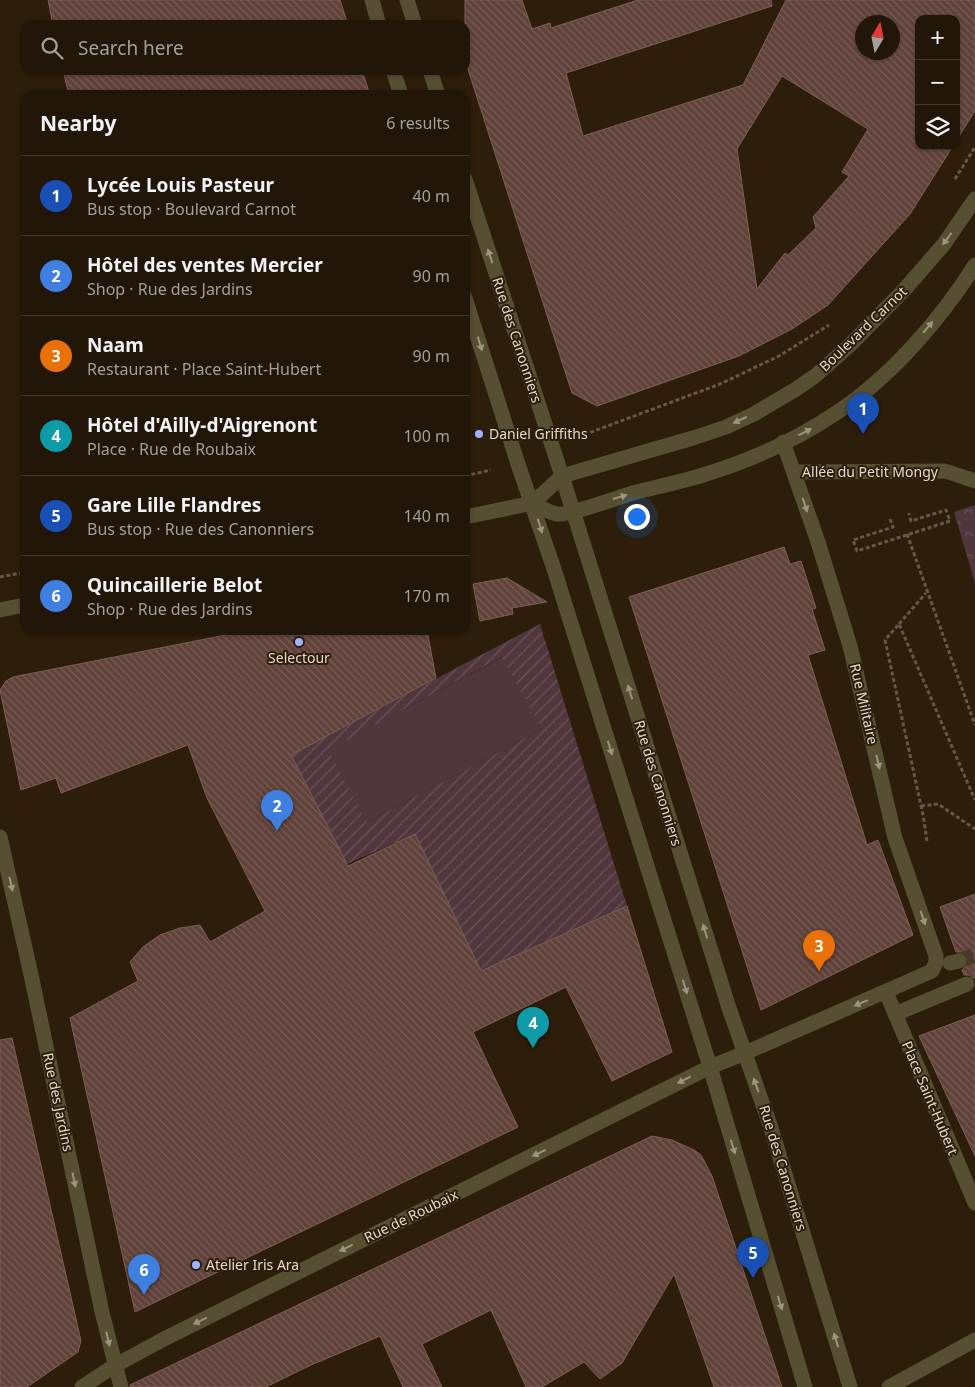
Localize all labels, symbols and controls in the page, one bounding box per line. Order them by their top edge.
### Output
north arrow [855,15,900,60]
map controls [915,15,960,150]
button: + [915,15,960,60]
search box [20,20,470,75]
icon: search [38,34,66,62]
text: Search here [78,35,184,61]
button: − [915,60,960,105]
button: layers [915,105,960,150]
text: Nearby [40,109,116,137]
text: 6 results [386,112,450,134]
text: Lycée Louis Pasteur [87,172,274,198]
text: 1 [51,185,61,207]
text: 40 m [413,185,450,207]
text: Bus stop · Boulevard Carnot [87,198,296,220]
one-way arrow [942,232,952,246]
one-way arrow [486,248,494,263]
text: Hôtel des ventes Mercier [87,252,323,278]
text: 2 [51,265,61,287]
text: 90 m [413,265,450,287]
street label: Rue des Canonniers [488,275,547,405]
text: Shop · Rue des Jardins [87,278,253,300]
street label: Boulevard Carnot [815,282,911,375]
one-way arrow [923,321,934,334]
text: Naam [87,332,144,358]
one-way arrow [476,337,484,352]
text: 3 [51,345,61,367]
text: 90 m [413,345,450,367]
text: Restaurant · Place Saint-Hubert [87,358,321,380]
pin: 1 [847,393,879,434]
text: Hôtel d'Ailly-d'Aigrenont [87,412,317,438]
one-way arrow [733,417,747,425]
place label: Daniel Griffiths [489,424,588,443]
text: 4 [51,425,61,447]
text: 100 m [403,425,450,447]
one-way arrow [798,427,812,435]
marker: Daniel Griffiths [473,428,485,440]
text: Place · Rue de Roubaix [87,438,256,460]
street label: Allée du Petit Mongy [802,462,939,481]
text: Gare Lille Flandres [87,492,261,518]
one-way arrow [612,493,627,501]
one-way arrow [801,498,809,513]
your location [624,504,650,530]
text: 5 [51,505,61,527]
text: 140 m [403,505,450,527]
text: Bus stop · Rue des Canonniers [87,518,314,540]
one-way arrow [537,519,545,534]
text: Quincaillerie Belot [87,572,262,598]
text: 6 [51,585,61,607]
text: 170 m [403,585,450,607]
text: Shop · Rue des Jardins [87,598,253,620]
marker: Selectour [293,636,305,648]
place label: Selectour [268,648,330,667]
street label: Rue Militaire [846,662,883,746]
one-way arrow [626,685,634,700]
street label: Rue des Canonniers [630,717,687,848]
one-way arrow [606,741,614,756]
one-way arrow [874,755,882,770]
pin: 2 [261,790,293,831]
one-way arrow [7,877,15,892]
one-way arrow [919,911,927,926]
one-way arrow [700,923,708,938]
pin: 3 [803,930,835,971]
one-way arrow [681,979,689,994]
one-way arrow [854,999,868,1007]
pin: 4 [517,1007,549,1048]
street label: Place Saint-Hubert [898,1038,963,1158]
street label: Rue des Jardins [39,1051,78,1153]
one-way arrow [677,1076,691,1084]
one-way arrow [752,1077,760,1092]
street label: Rue des Canonniers [755,1102,812,1233]
one-way arrow [730,1140,737,1155]
one-way arrow [532,1149,546,1157]
one-way arrow [70,1173,78,1188]
street label: Rue de Roubaix [361,1184,461,1247]
pin: 5 [737,1237,769,1278]
one-way arrow [339,1245,353,1253]
pin: 6 [128,1254,160,1295]
place label: Atelier Iris Ara [206,1255,299,1274]
marker: Atelier Iris Ara [190,1259,202,1271]
one-way arrow [777,1295,785,1310]
one-way arrow [193,1316,208,1325]
one-way arrow [104,1332,112,1347]
one-way arrow [832,1333,840,1348]

